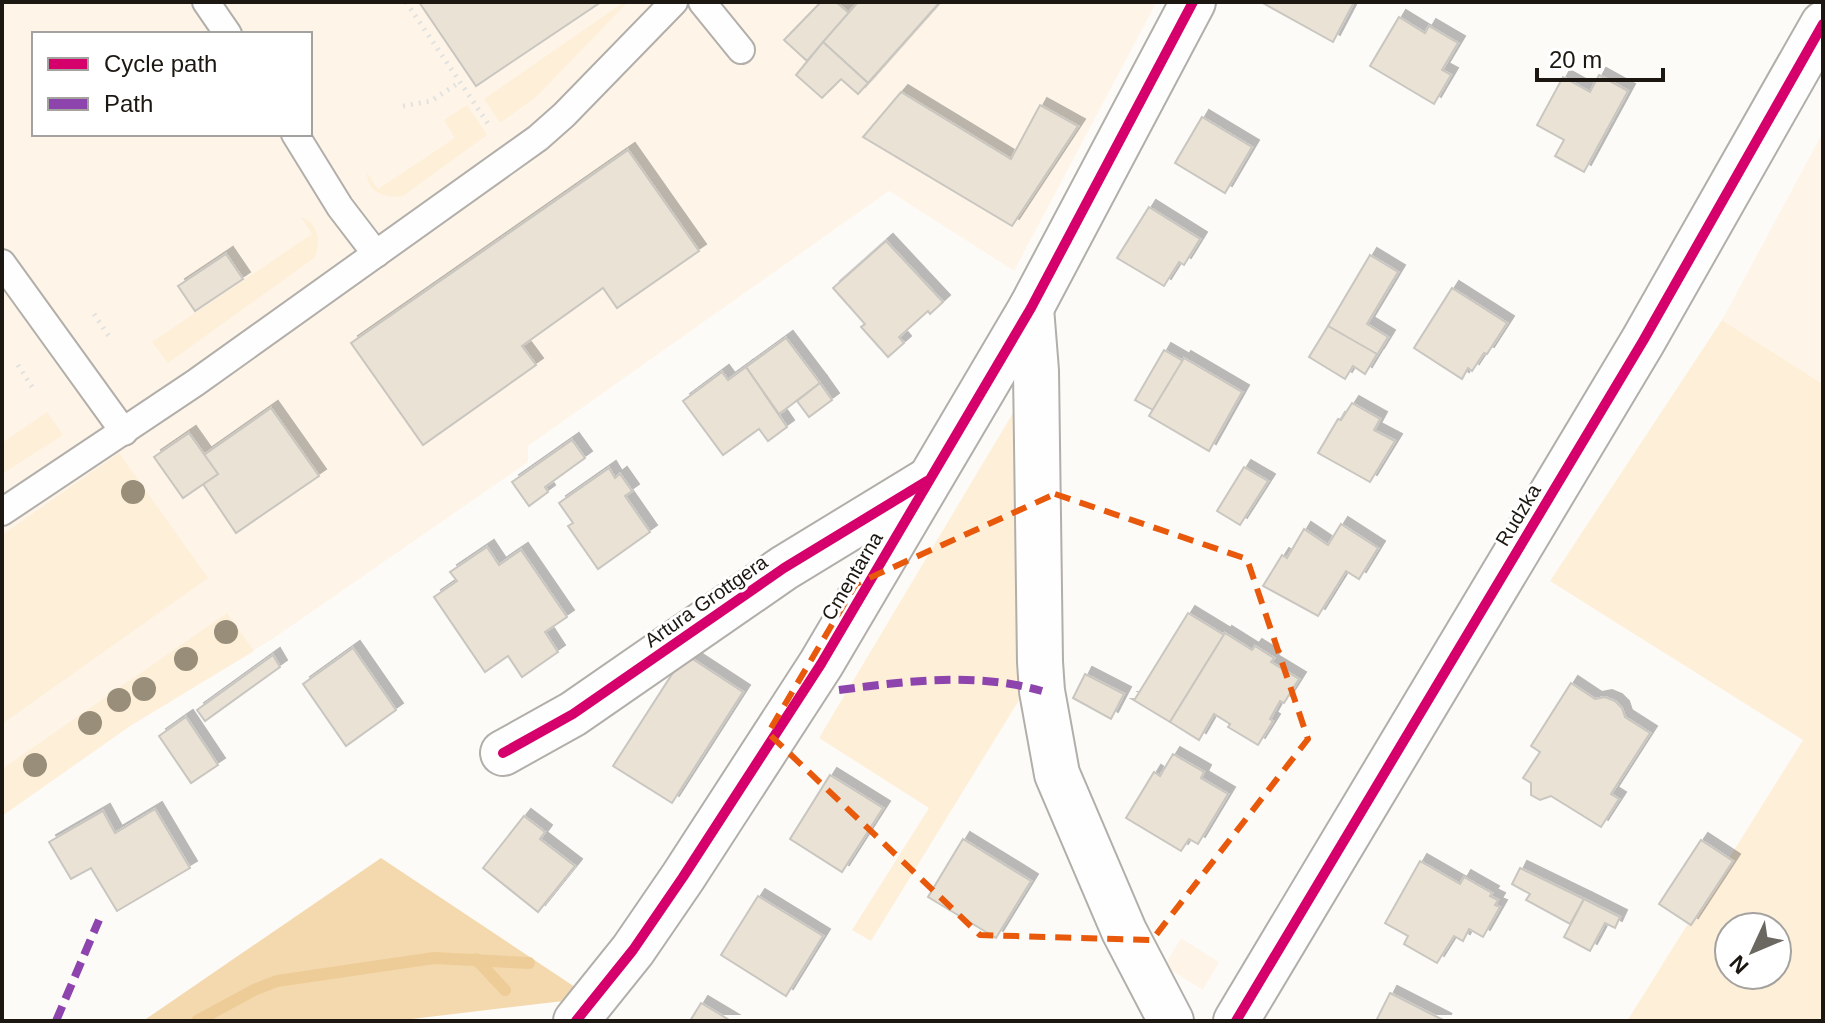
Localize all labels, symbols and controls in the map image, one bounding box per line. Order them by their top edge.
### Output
legend [32,32,312,136]
scale bar [1537,32,1663,82]
text: 20 m [1549,46,1602,73]
text: Cycle path [104,50,217,77]
text: Path [104,90,153,117]
street label: Rudzka [1491,480,1545,550]
street label: Cmentarna [817,527,887,624]
street label: Artura Grottgera [641,550,772,651]
north arrow [1713,911,1793,991]
text: N [1724,950,1753,979]

